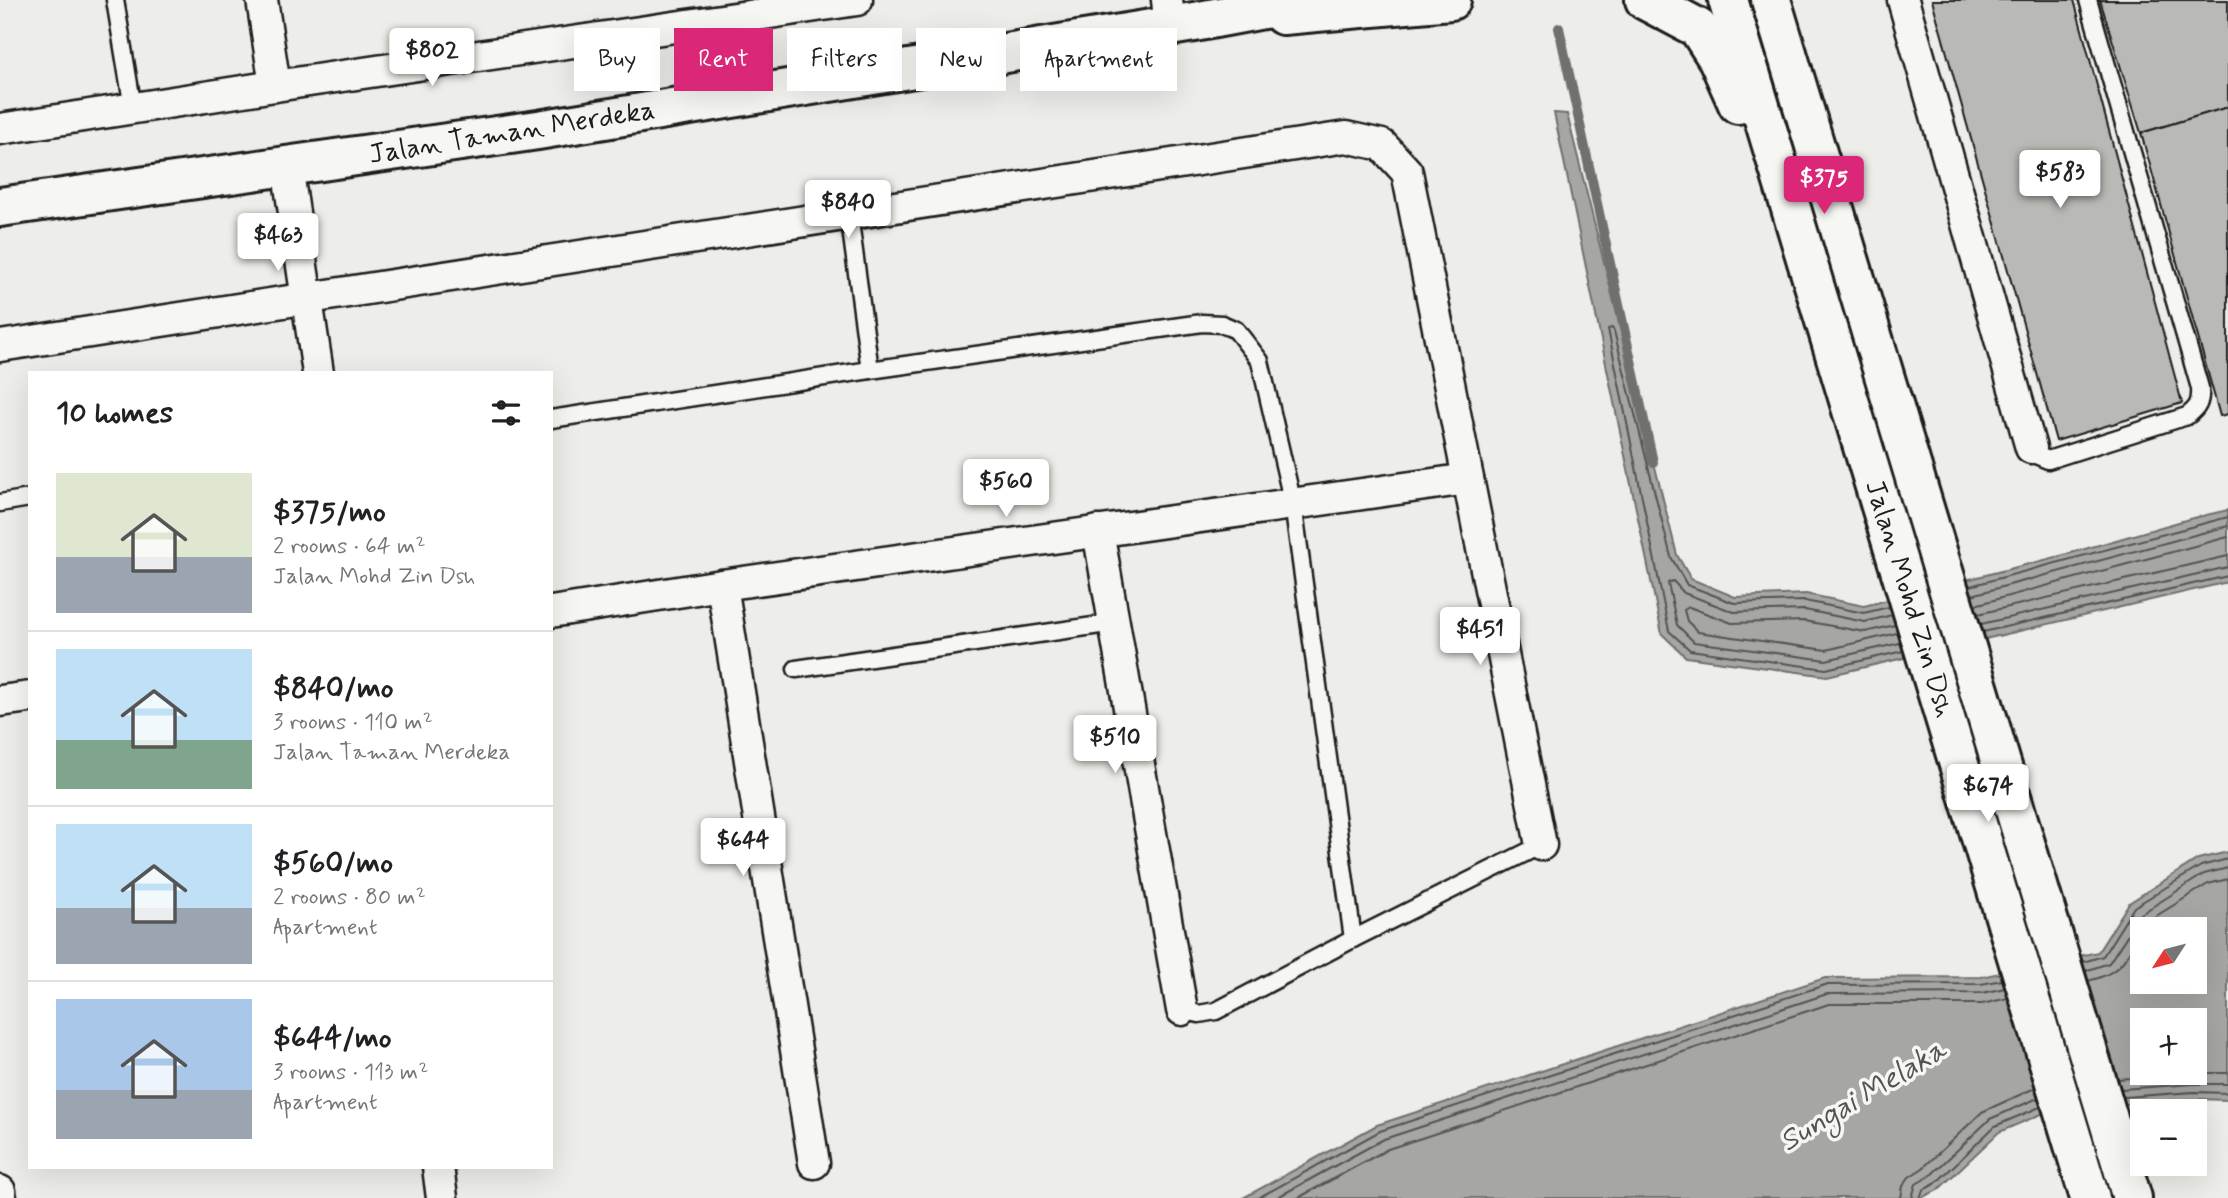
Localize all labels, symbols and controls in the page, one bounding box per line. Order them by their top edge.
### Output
pin: $802 [391,28,473,88]
chip: Buy [574,28,660,91]
chip: Rent [674,28,773,91]
chip: Filters [787,28,902,91]
chip: New [916,28,1006,91]
chip: Apartment [1020,28,1177,91]
text: $802 [405,36,459,66]
street label: Jalan Taman Merdeka [366,92,658,174]
pin: $583 [2019,150,2101,210]
pin: $375 [1783,156,1865,216]
text: $583 [2035,158,2085,188]
text: $375 [1800,164,1848,194]
pin: $840 [807,180,889,240]
text: $840 [821,188,875,218]
pin: $463 [237,214,319,273]
text: $463 [253,221,303,251]
text: 10 homes [56,394,173,433]
icon: filters [487,394,525,432]
pin: $560 [965,460,1047,519]
text: $560 [979,467,1033,497]
street label: Jalan Mohd Zin Dsh [1855,476,1963,722]
text: $375/mo [273,493,386,532]
icon: home [112,501,196,585]
text: 2 rooms · 64 m² [273,532,425,562]
text: Jalan Mohd Zin Dsh [273,562,476,592]
pin: $451 [1439,608,1521,667]
text: $451 [1456,615,1504,645]
text: $840/mo [273,669,394,708]
icon: home [112,677,196,761]
text: 3 rooms · 110 m² [273,708,433,738]
pin: $510 [1074,716,1156,775]
text: $510 [1089,723,1141,753]
text: Jalan Taman Merdeka [273,738,510,768]
pin: $674 [1947,764,2029,824]
text: $674 [1963,772,2013,802]
pin: $644 [702,818,784,878]
text: $644 [717,826,769,856]
text: $560/mo [273,844,393,883]
icon: home [112,852,196,936]
text: 2 rooms · 80 m² [273,883,426,913]
text: Apartment [273,913,378,943]
north arrow [2130,917,2207,994]
map controls [2130,917,2207,1176]
button: + [2130,1008,2207,1085]
text: $644/mo [273,1019,392,1058]
icon: home [112,1027,196,1111]
water label: Sungai Melaka [1772,1030,1956,1164]
text: 3 rooms · 113 m² [273,1058,428,1088]
text: Apartment [273,1088,378,1118]
button: − [2130,1099,2207,1176]

